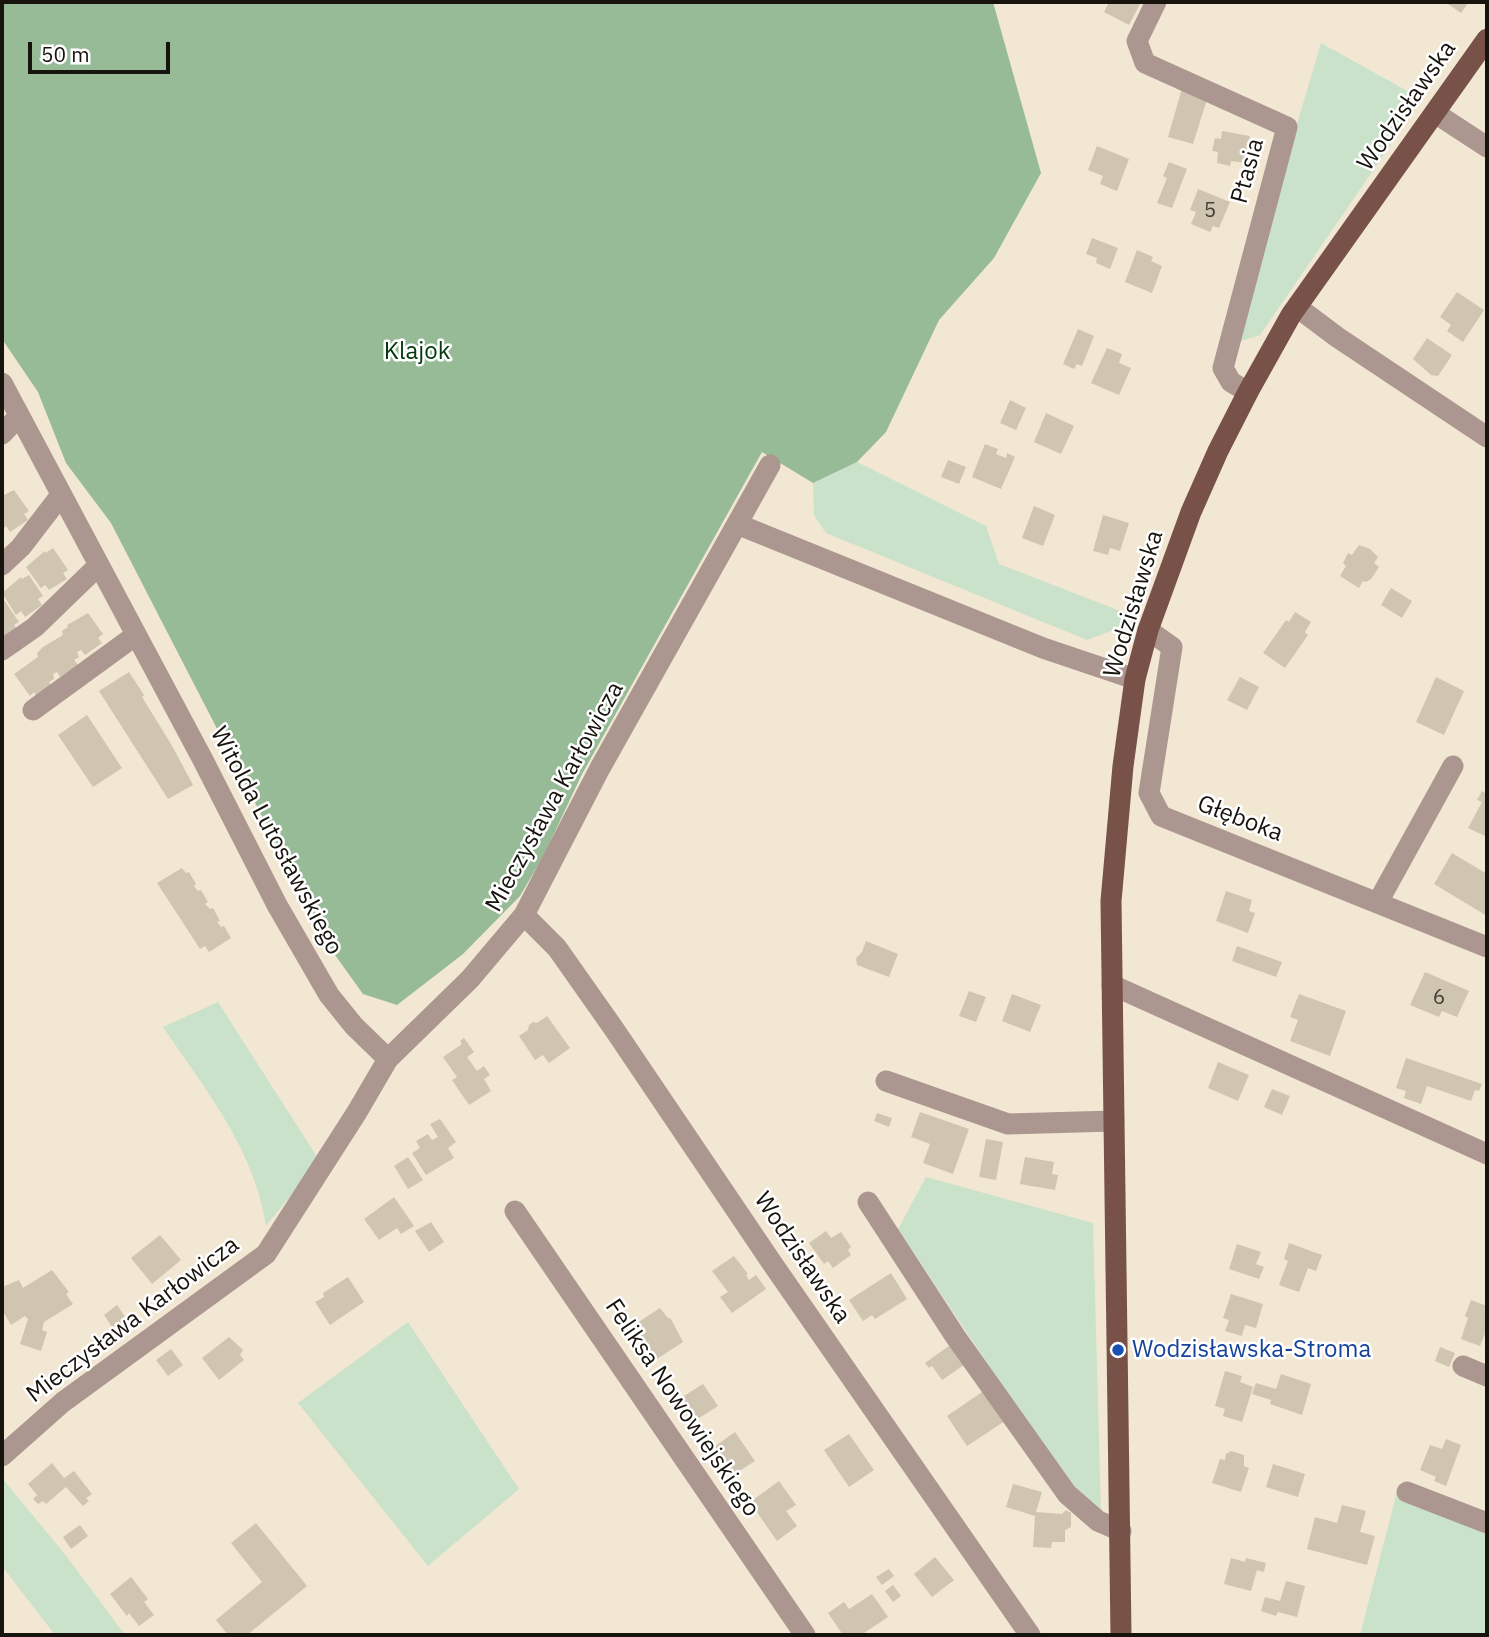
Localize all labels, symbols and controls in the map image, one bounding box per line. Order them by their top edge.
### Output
scale bar [32,28,173,72]
street label: Wodzisławska [1352,35,1462,177]
text: 50 m [41,40,90,68]
street label: Ptasia [1226,135,1270,207]
house number: 5 [1204,198,1216,224]
park label: Klajok [384,338,450,366]
street label: Wodzisławska [1098,527,1170,681]
street label: Mieczysława Karłowicza [480,677,630,917]
street label: Witolda Lutosławskiego [204,722,348,960]
street label: Głęboka [1193,790,1287,848]
house number: 6 [1433,985,1445,1011]
street label: Wodzisławska [748,1187,856,1329]
street label: Mieczysława Karłowicza [21,1231,245,1409]
street label: Feliksa Nowowiejskiego [598,1294,766,1522]
place label: Wodzisławska-Stroma [1132,1336,1371,1364]
marker: Wodzisławska-Stroma [1110,1342,1126,1358]

